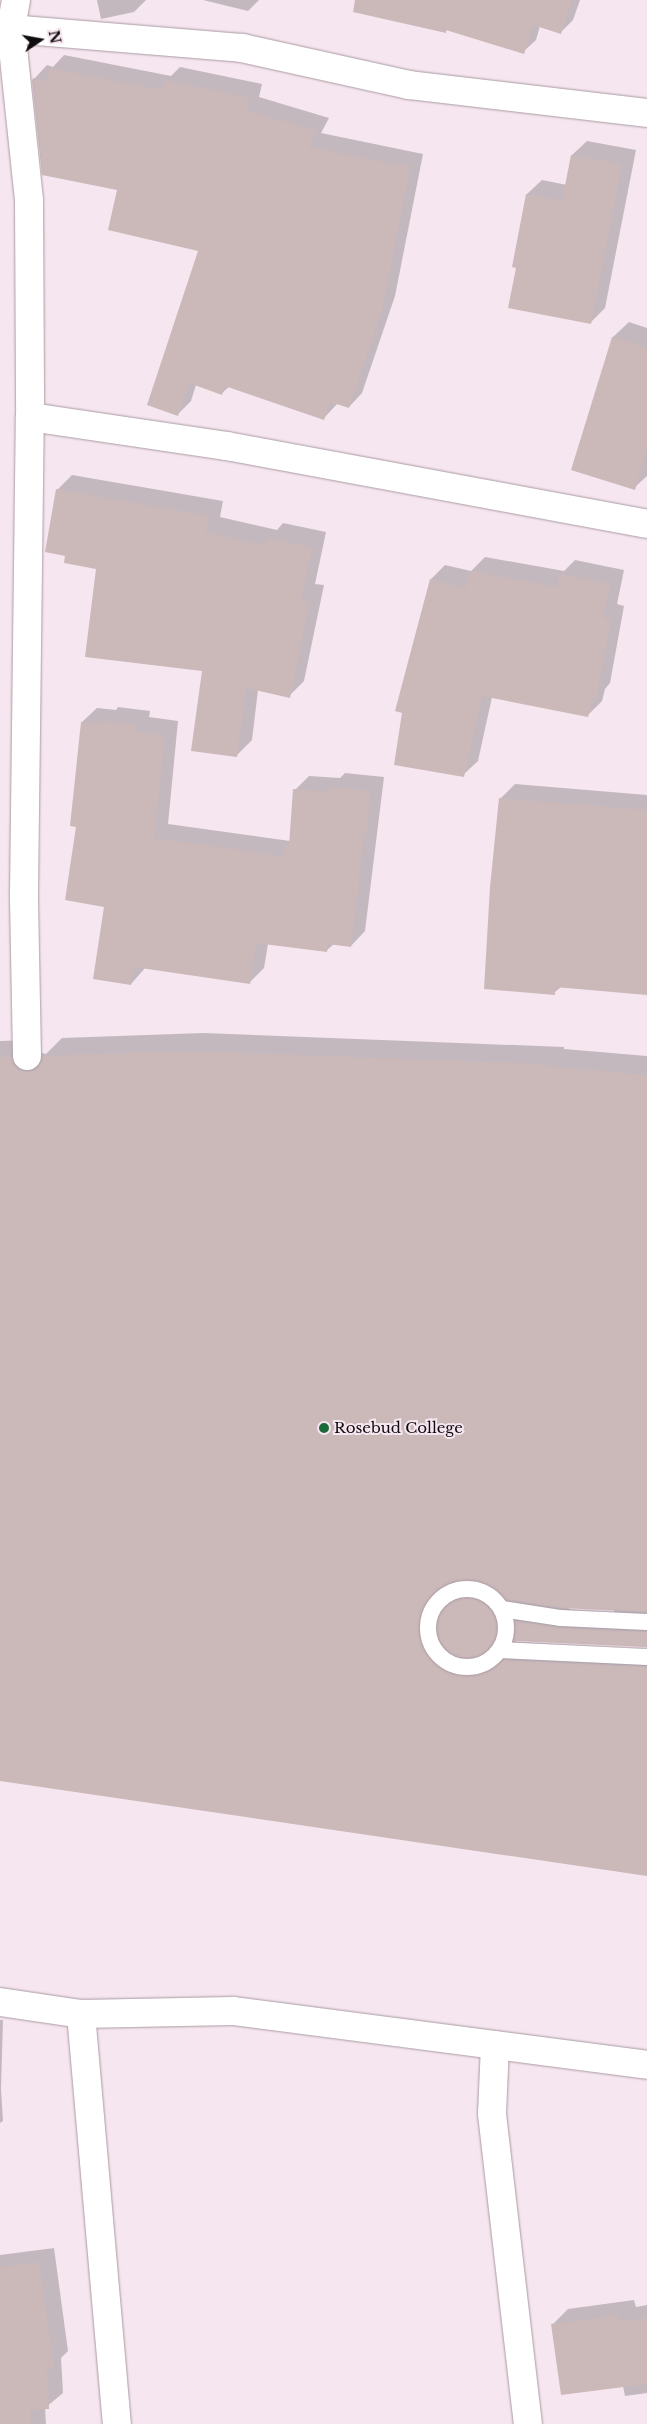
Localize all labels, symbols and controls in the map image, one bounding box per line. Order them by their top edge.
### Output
north arrow [15,15,65,65]
text: N [44,29,65,45]
place label: Rosebud College [334,1419,463,1437]
marker: Rosebud College [318,1422,330,1434]

